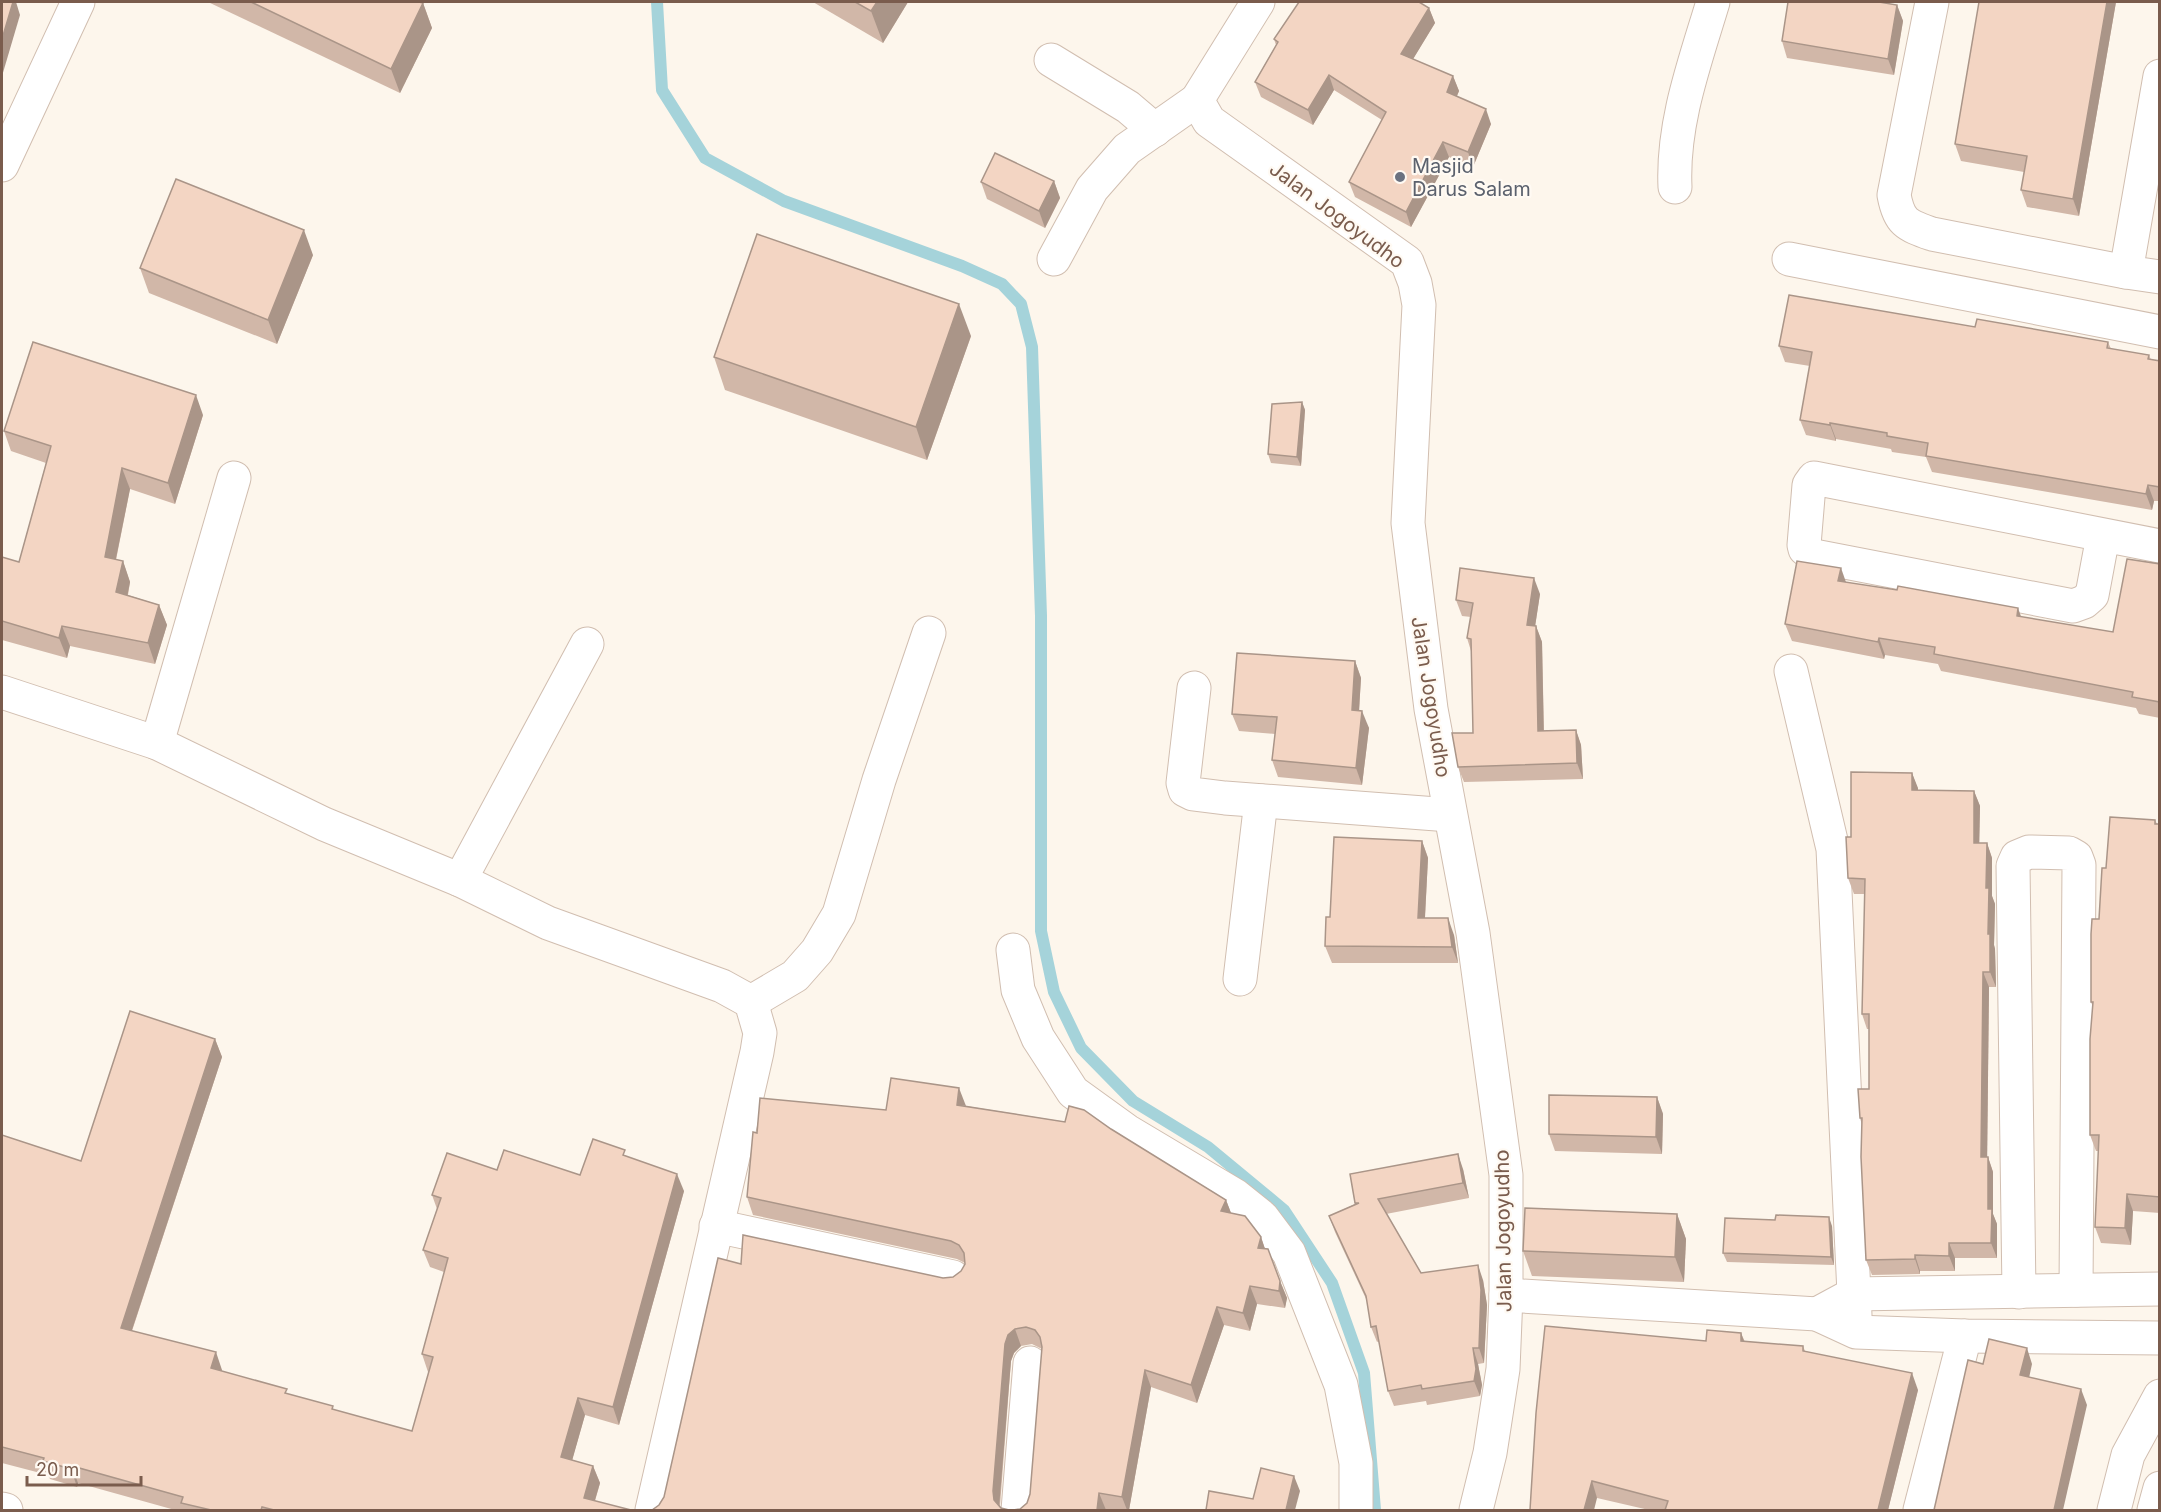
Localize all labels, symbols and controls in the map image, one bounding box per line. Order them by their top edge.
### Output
place label: Masjid Darus Salam [1412,154,1531,201]
street label: Jalan Jogoyudho [1265,156,1409,274]
marker: Masjid Darus Salam [1393,170,1407,184]
street label: Jalan Jogoyudho [1406,615,1456,779]
street label: Jalan Jogoyudho [1490,1150,1516,1312]
scale bar [27,1449,141,1487]
text: 20 m [36,1459,79,1480]

